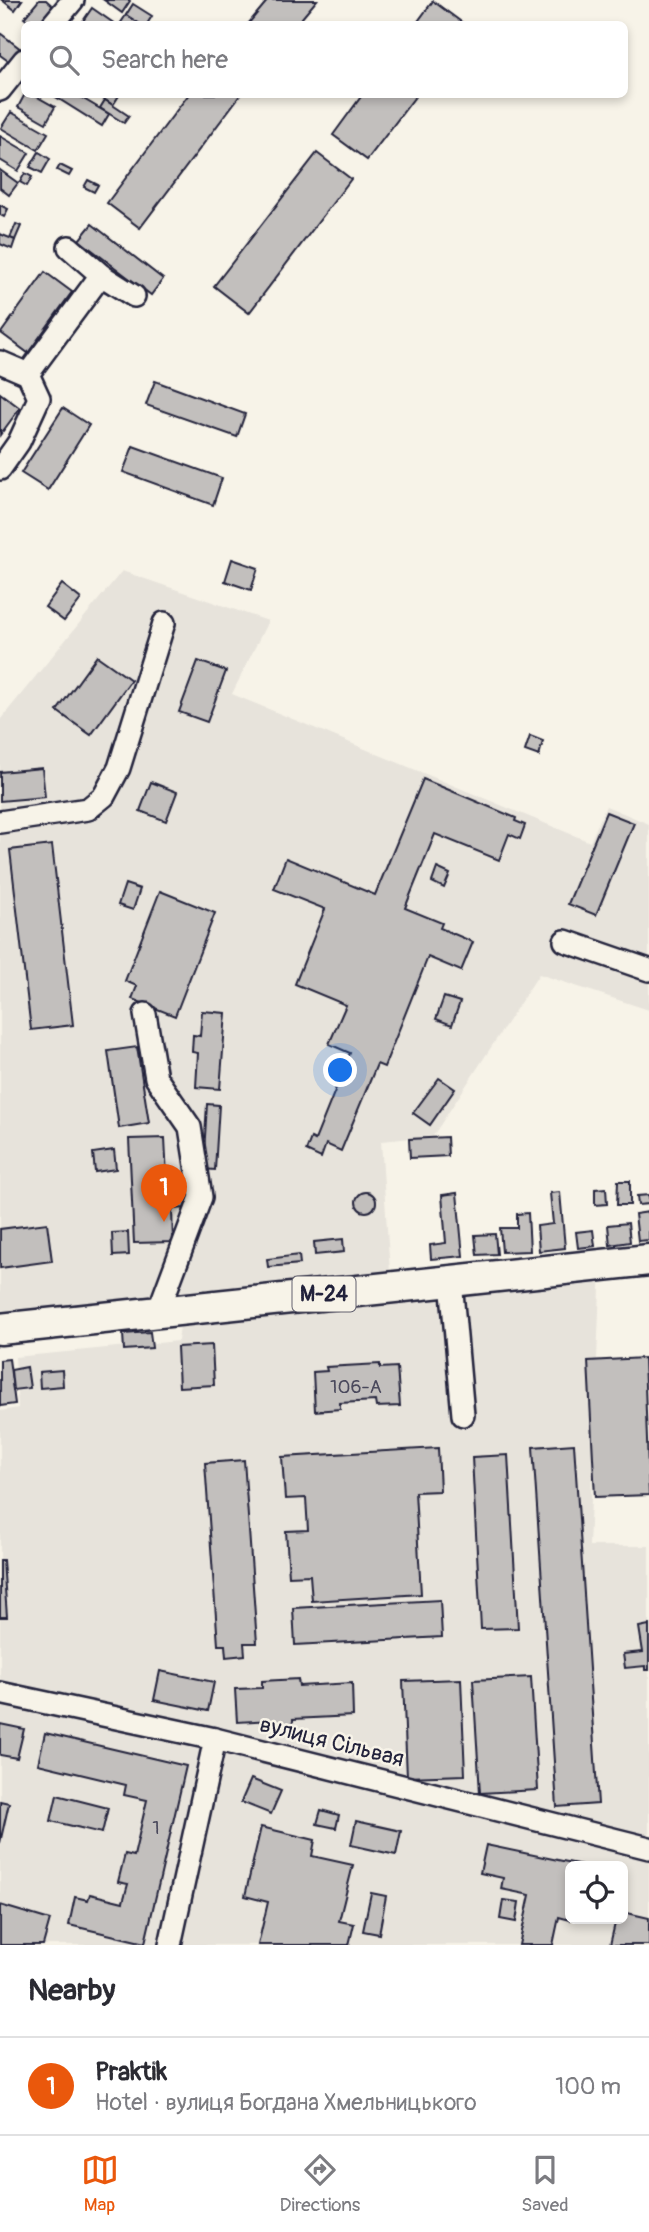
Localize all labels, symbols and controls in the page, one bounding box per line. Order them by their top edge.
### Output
search box [21,21,628,98]
icon: search [45,41,83,79]
text: Search here [101,44,228,76]
your location [323,1053,357,1087]
pin: 1 [141,1164,187,1222]
road number: М-24 [292,1276,356,1312]
house number: 106-А [330,1375,382,1399]
street label: вулиця Сільвая [257,1710,407,1773]
house number: 1 [152,1816,160,1840]
map controls [565,1861,628,1924]
button: locate [565,1861,628,1924]
text: Nearby [28,1972,115,2009]
text: Praktik [95,2056,167,2088]
text: 1 [47,2072,56,2101]
text: 100 m [555,2072,621,2101]
text: Hotel · вулиця Богдана Хмельницького [95,2088,476,2117]
tab: Map [81,2151,119,2217]
tab: Directions [280,2151,360,2217]
tab: Saved [521,2151,568,2217]

